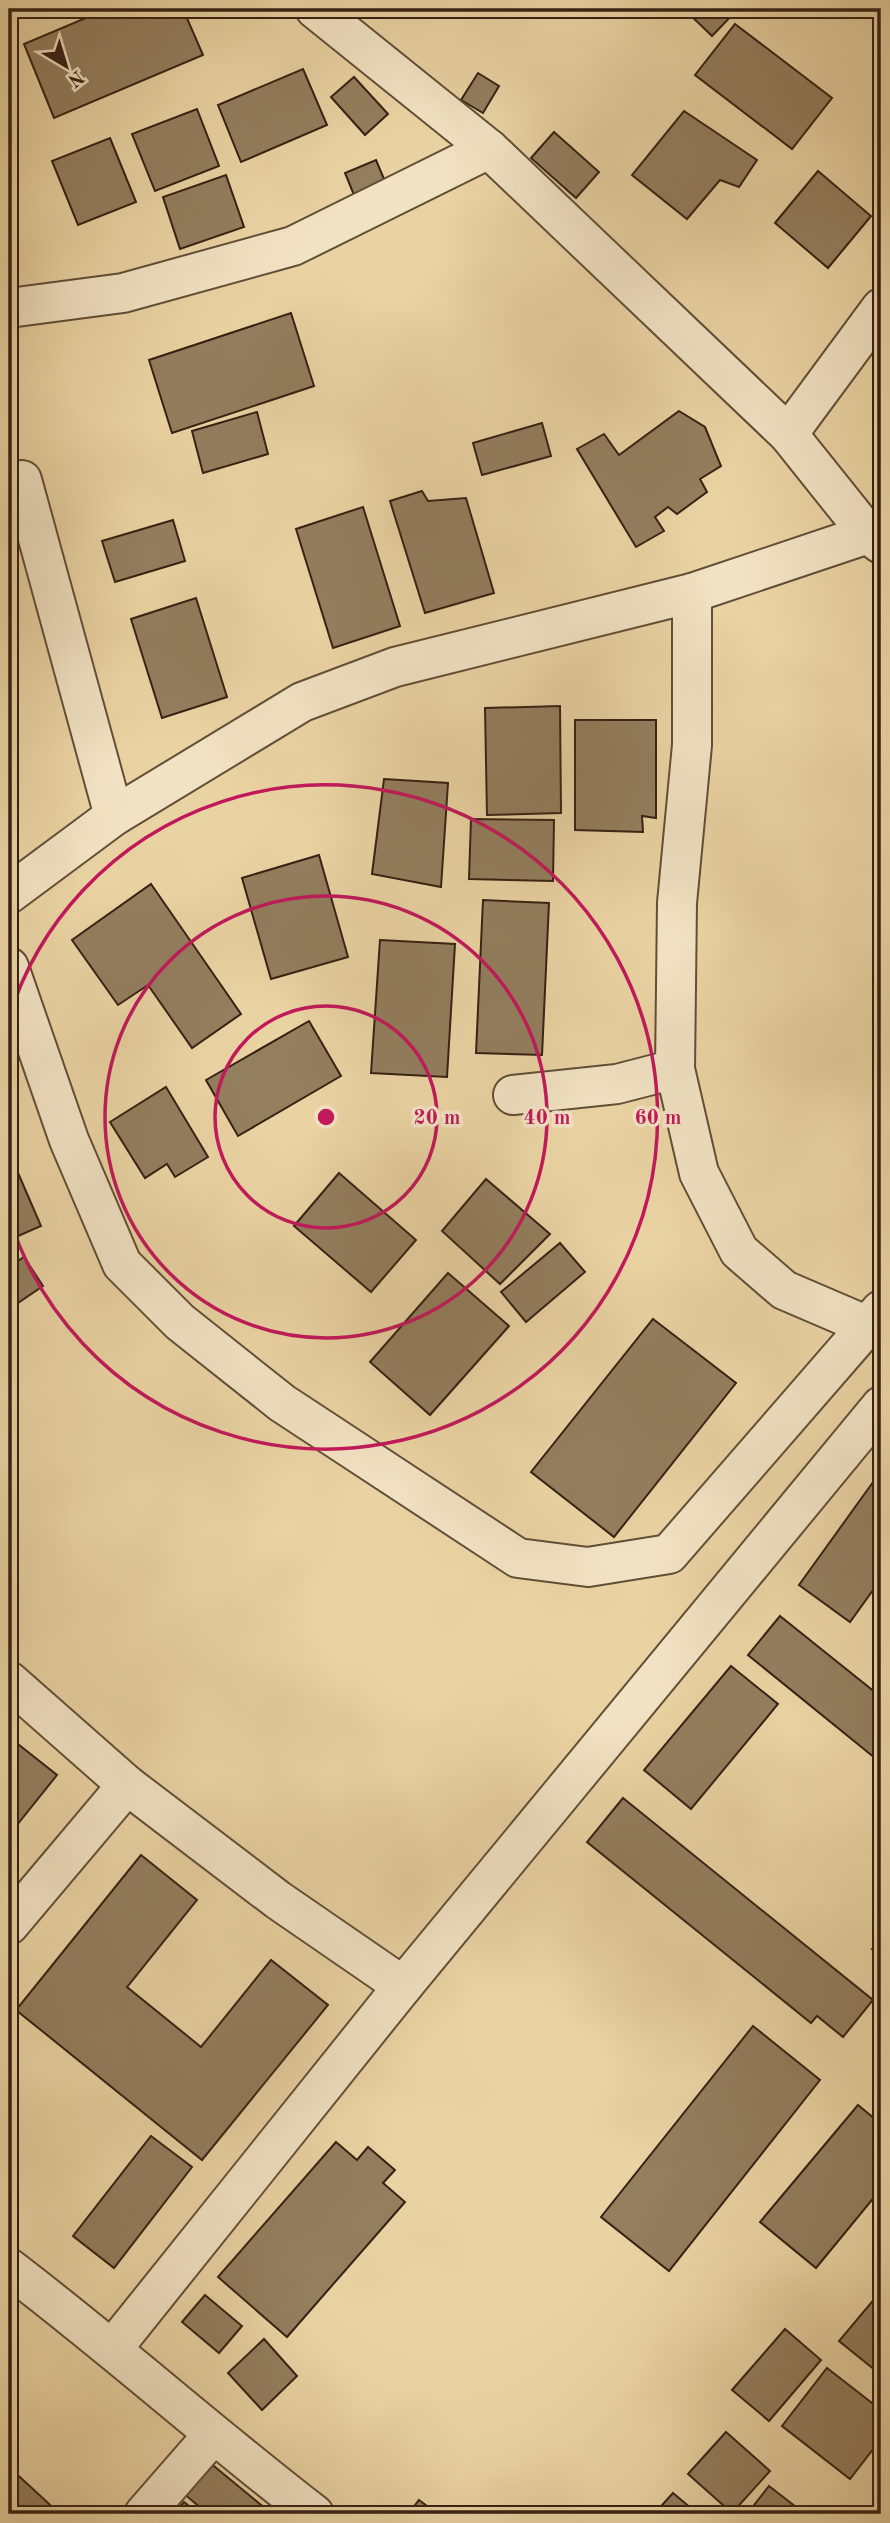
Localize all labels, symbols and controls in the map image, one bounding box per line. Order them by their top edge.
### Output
north arrow [32,32,102,102]
text: N [63,65,87,90]
centre of rings [314,1105,338,1129]
text: 20 m [413,1108,461,1129]
text: 40 m [523,1108,571,1129]
text: 60 m [634,1108,682,1129]

